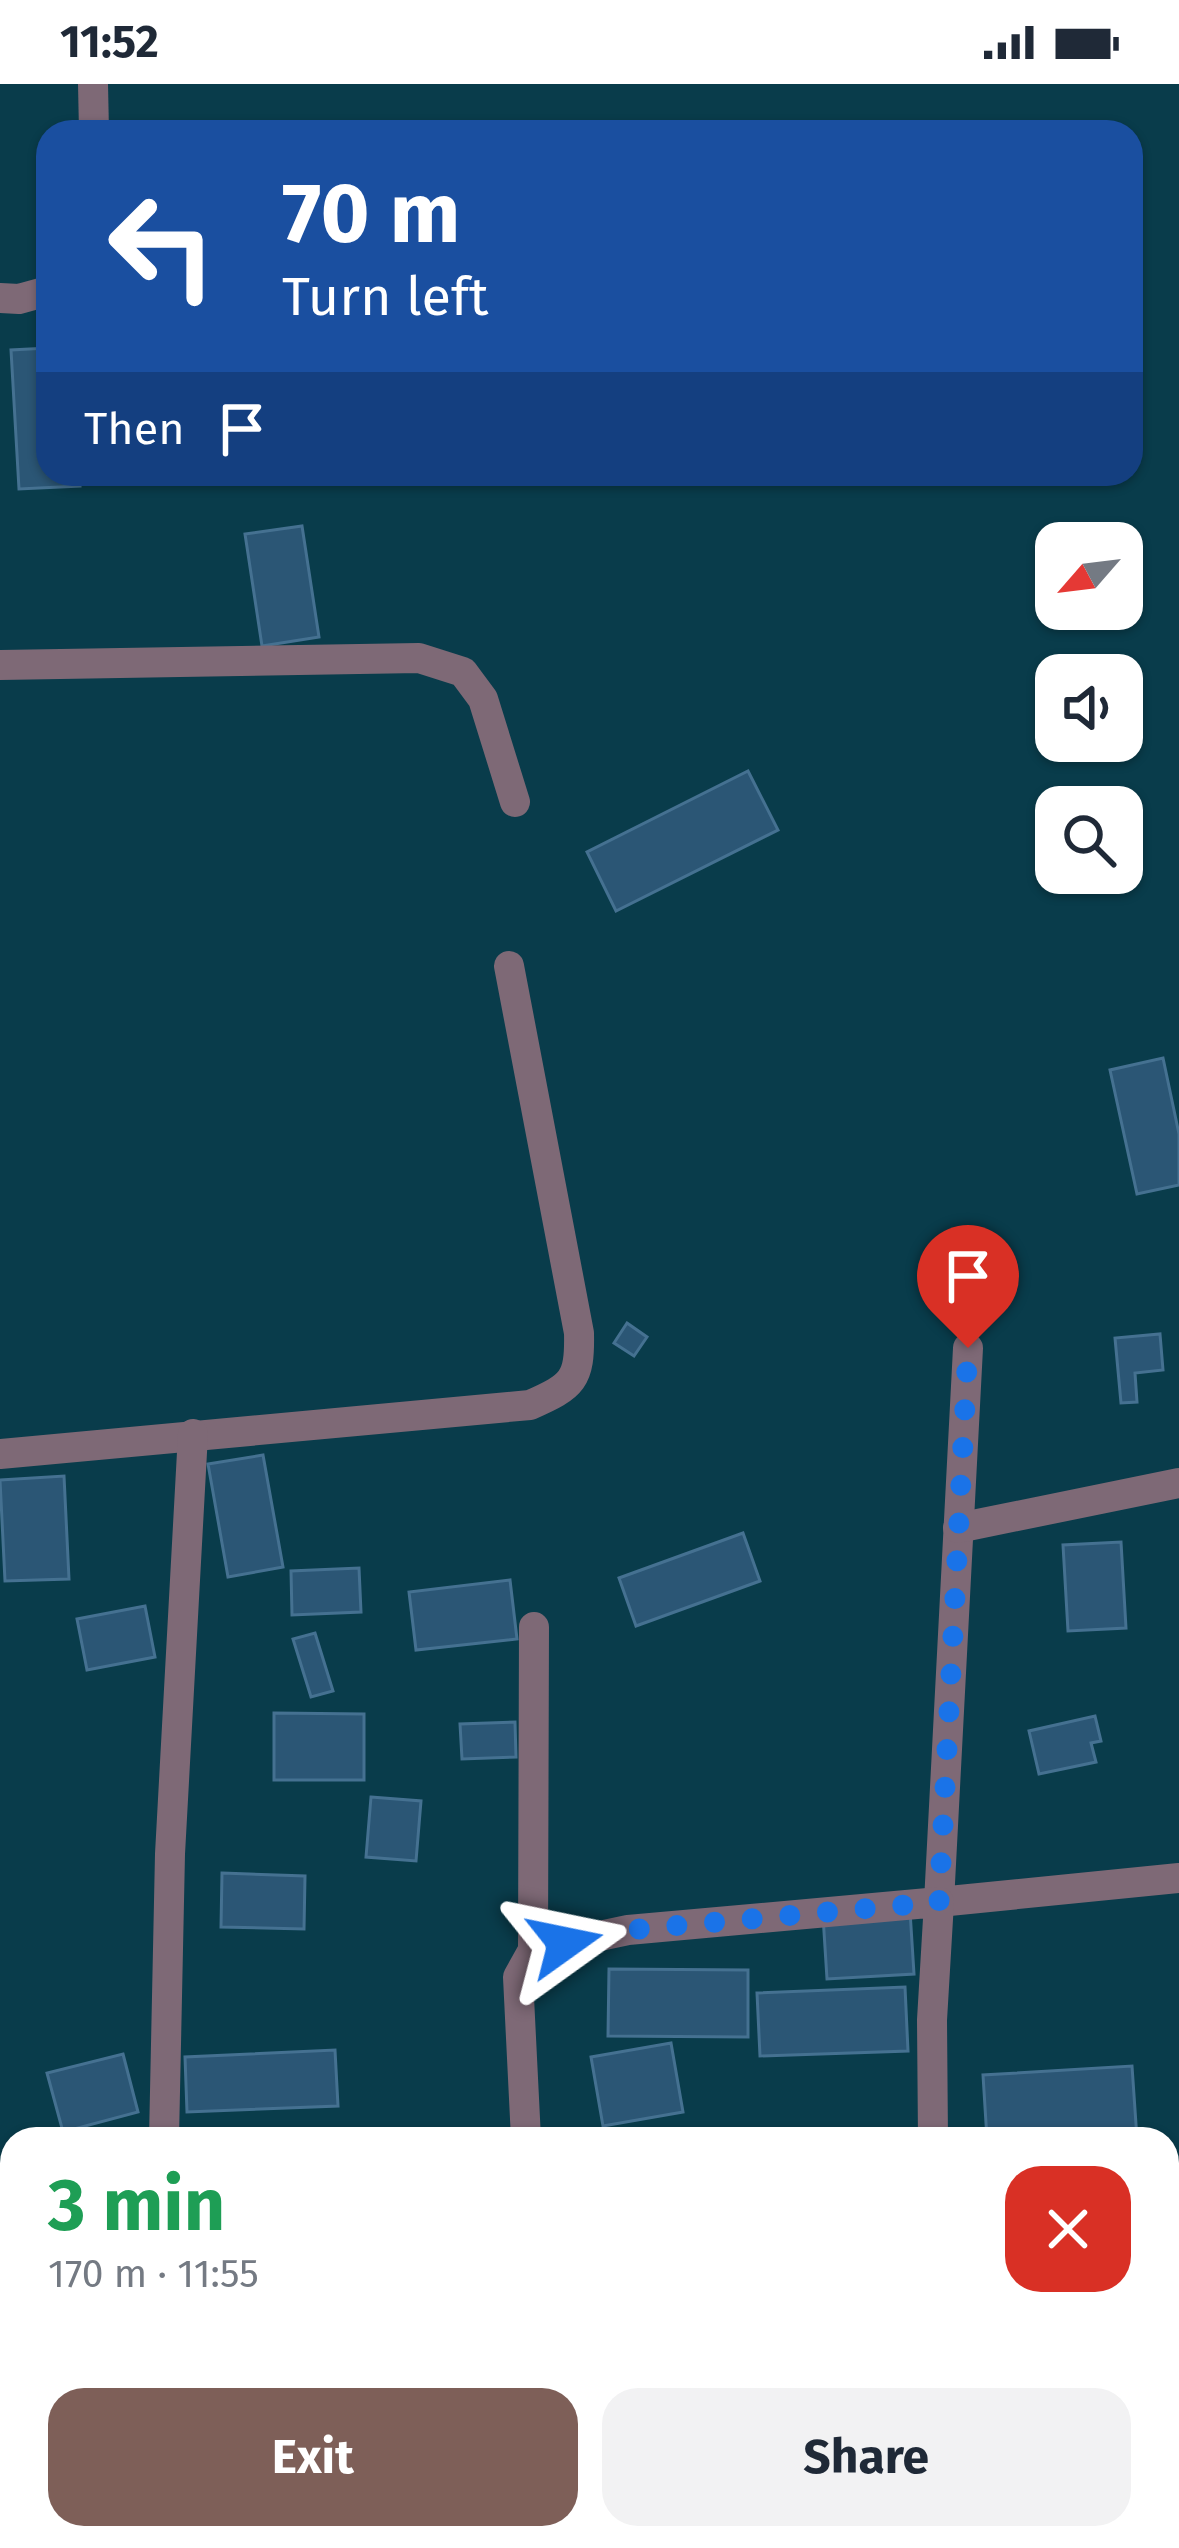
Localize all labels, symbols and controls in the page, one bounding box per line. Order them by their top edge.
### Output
text: 11:52 [60,15,159,69]
text: 70 m [282,163,460,264]
icon: left [84,168,240,324]
text: Turn left [282,265,489,329]
icon: arrive [209,396,275,462]
text: Then [84,402,185,456]
north arrow [1035,522,1143,630]
map controls [1035,522,1143,894]
button: sound [1035,654,1143,762]
button: search [1035,786,1143,894]
pin [917,1225,1019,1348]
icon: arrive [935,1243,1001,1309]
position arrow [502,1880,628,2006]
text: 3 min [48,2163,225,2249]
button: close [1005,2166,1131,2292]
text: 170 m · 11:55 [48,2251,259,2297]
button: Exit [48,2388,578,2526]
button: Share [602,2388,1131,2526]

